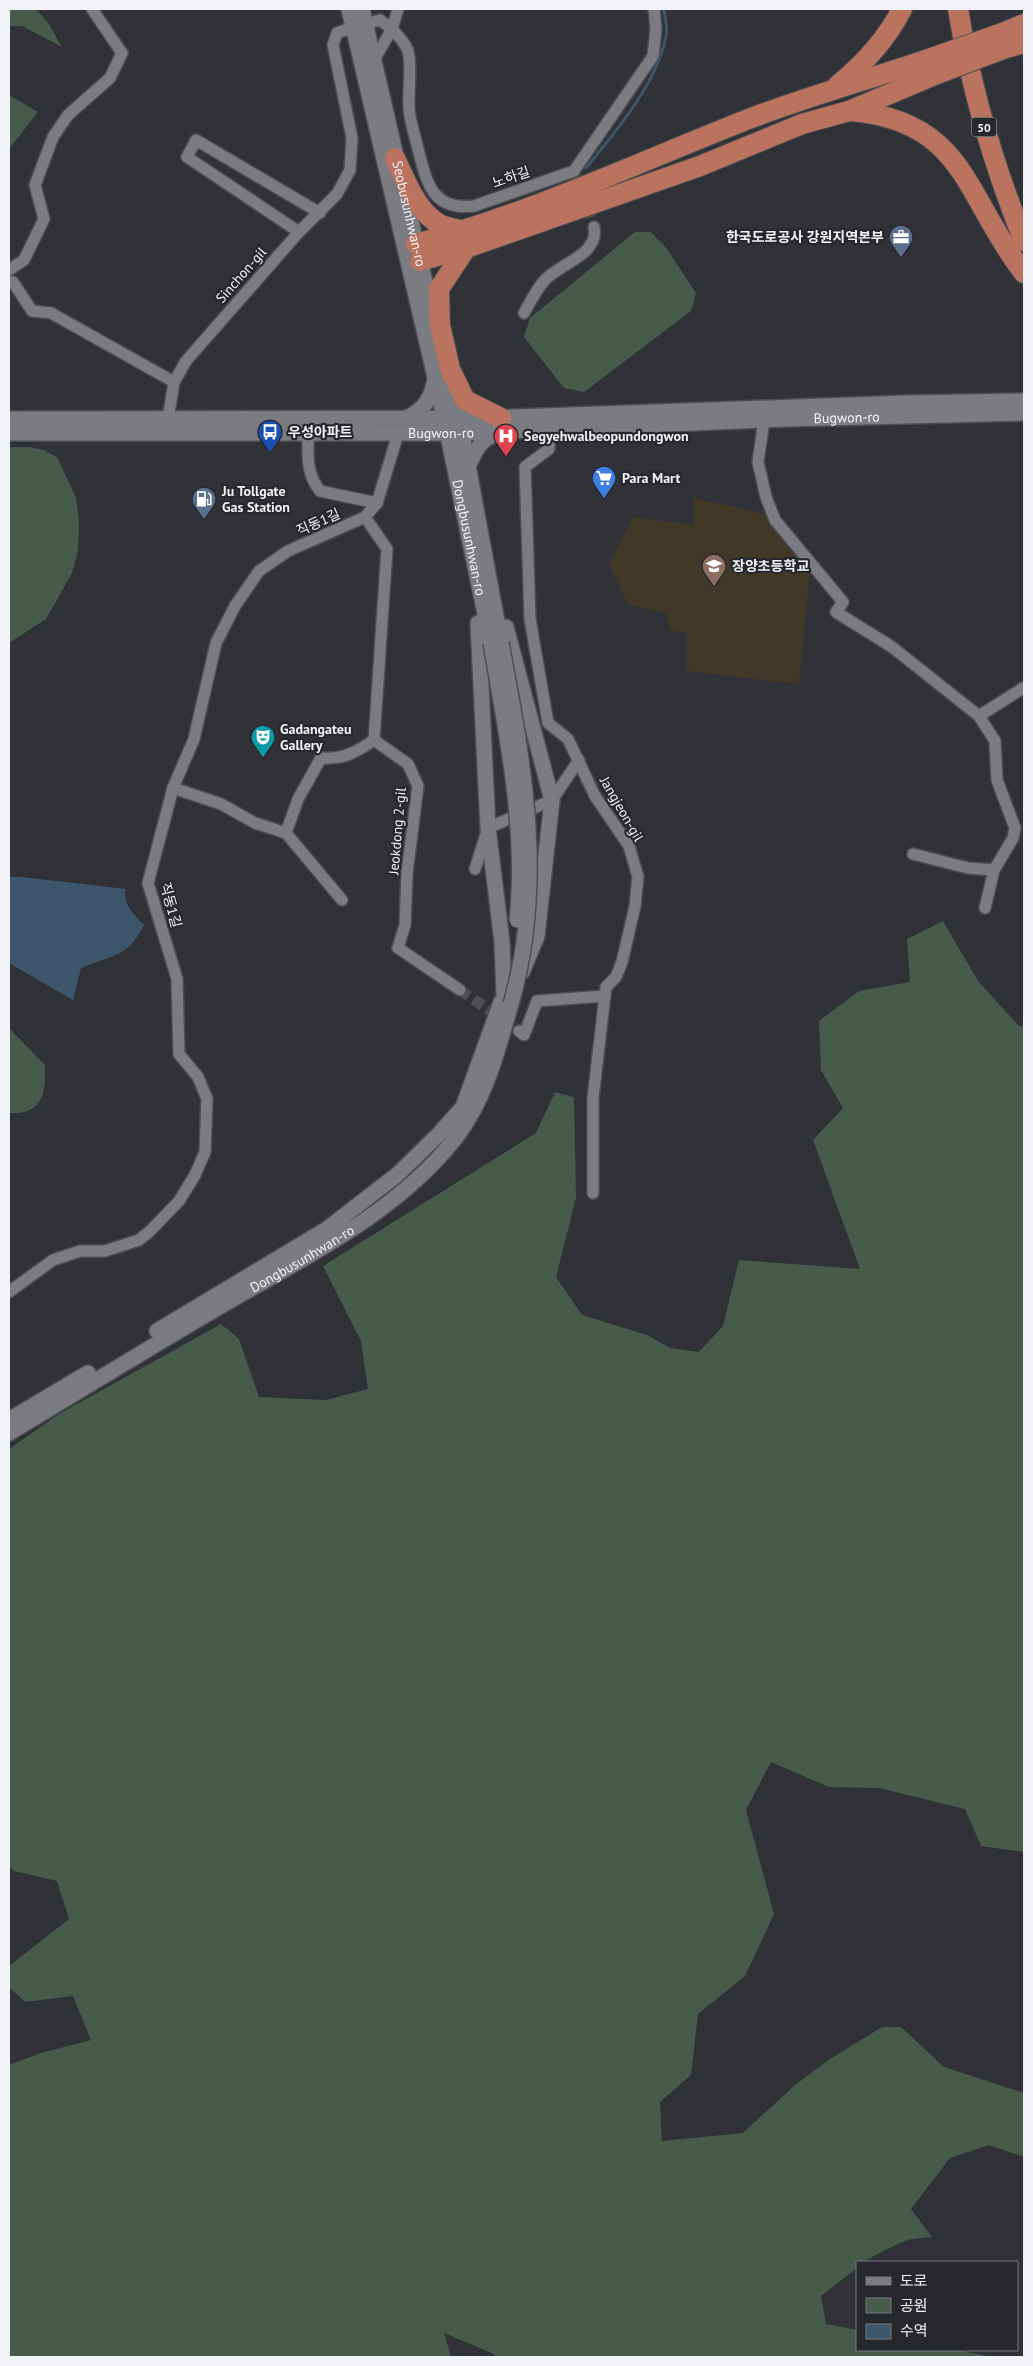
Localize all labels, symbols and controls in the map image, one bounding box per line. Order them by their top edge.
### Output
road number: 50 [972,118,996,136]
street label: Seobusunhwan-ro [388,159,430,268]
street label: 노하길 [490,162,532,192]
office icon: 한국도로공사 강원지역본부 [888,224,914,258]
place label: 한국도로공사 강원지역본부 [726,228,884,246]
street label: Sinchon-gil [212,243,270,307]
street label: Bugwon-ro [814,408,880,427]
bus stop icon: 우성아파트 [257,419,283,453]
place label: 우성아파트 [288,423,353,441]
street label: Bugwon-ro [408,423,474,442]
hospital icon: Segyehwalbeopundongwon [493,423,519,457]
place label: Segyehwalbeopundongwon [524,427,689,445]
supermarket icon: Para Mart [591,465,617,499]
place label: Para Mart [622,469,680,487]
street label: Dongbusunhwan-ro [448,478,490,597]
place label: Ju Tollgate Gas Station [221,482,290,516]
fuel station icon: Ju Tollgate Gas Station [191,486,217,520]
street label: 직동1길 [293,504,343,540]
school or university icon: 장양초등학교 [701,553,727,587]
place label: 장양초등학교 [732,557,809,575]
place label: Gadangateu Gallery [280,720,352,754]
theatre icon: Gadangateu Gallery [250,724,276,758]
street label: Jangjeon-gil [596,772,648,845]
street label: Jeokdong 2-gil [384,787,410,876]
street label: 직동1길 [156,880,186,930]
street label: Dongbusunhwan-ro [247,1221,358,1296]
legend [856,2261,1018,2351]
text: 도로 [900,2271,928,2290]
text: 공원 [900,2296,928,2315]
text: 수역 [900,2321,928,2340]

